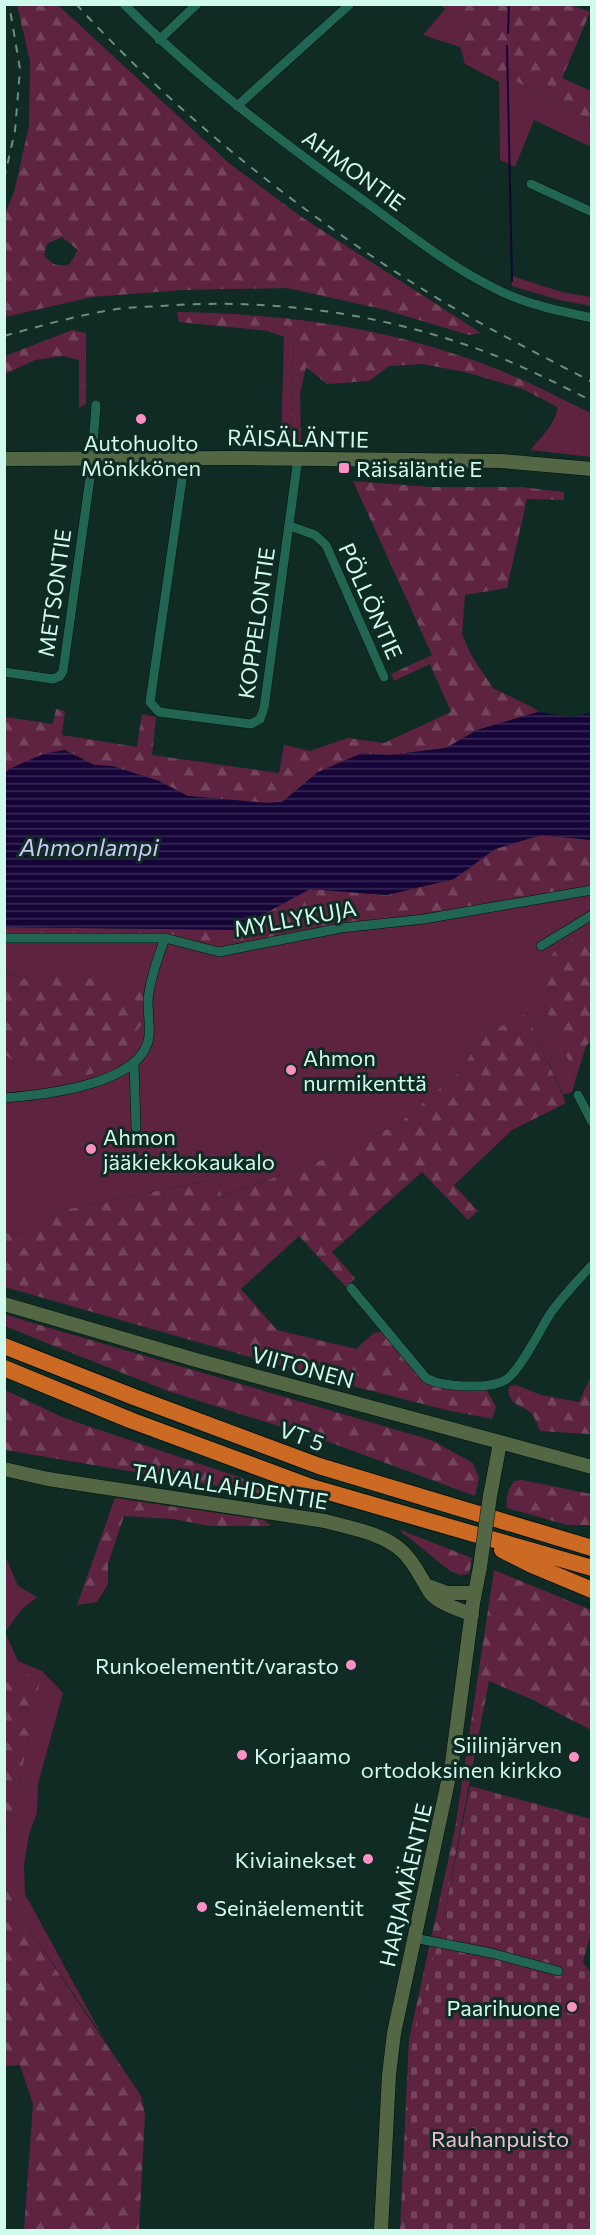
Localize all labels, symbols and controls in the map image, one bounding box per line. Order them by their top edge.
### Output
street label: AHMONTIE [297,124,411,216]
marker: Autohuolto Mönkkönen [134,412,148,426]
street label: RÄISÄLÄNTIE [227,423,369,453]
place label: Autohuolto Mönkkönen [81,429,201,481]
place label: Räisäläntie E [356,455,482,482]
marker: Räisäläntie E [337,461,351,475]
street label: METSONTIE [32,527,76,659]
street label: PÖLLÖNTIE [333,539,409,663]
street label: KOPPELONTIE [232,546,280,700]
water label: Ahmonlampi [18,832,159,861]
street label: MYLLYKUJA [232,894,358,942]
place label: Ahmon nurmikenttä [303,1044,427,1096]
marker: Ahmon nurmikenttä [284,1063,298,1077]
place label: Ahmon jääkiekkokaukalo [103,1123,275,1175]
marker: Ahmon jääkiekkokaukalo [84,1142,98,1156]
street label: VIITONEN [249,1340,357,1394]
street label: VT 5 [276,1415,328,1457]
street label: TAIVALLAHDENTIE [130,1457,330,1515]
place label: Runkoelementit/varasto [95,1652,339,1679]
marker: Runkoelementit/varasto [344,1658,358,1672]
place label: Siilinjärven ortodoksinen kirkko [361,1731,562,1783]
place label: Korjaamo [254,1742,351,1769]
marker: Korjaamo [235,1748,249,1762]
marker: Siilinjärven ortodoksinen kirkko [567,1750,581,1764]
street label: HARJAMÄENTIE [373,1801,437,1969]
place label: Kiviainekset [235,1846,356,1873]
marker: Kiviainekset [361,1852,375,1866]
place label: Seinäelementit [214,1894,364,1921]
marker: Seinäelementit [195,1900,209,1914]
place label: Paarihuone [446,1994,560,2021]
marker: Paarihuone [565,2000,579,2014]
park label: Rauhanpuisto [431,2125,569,2152]

